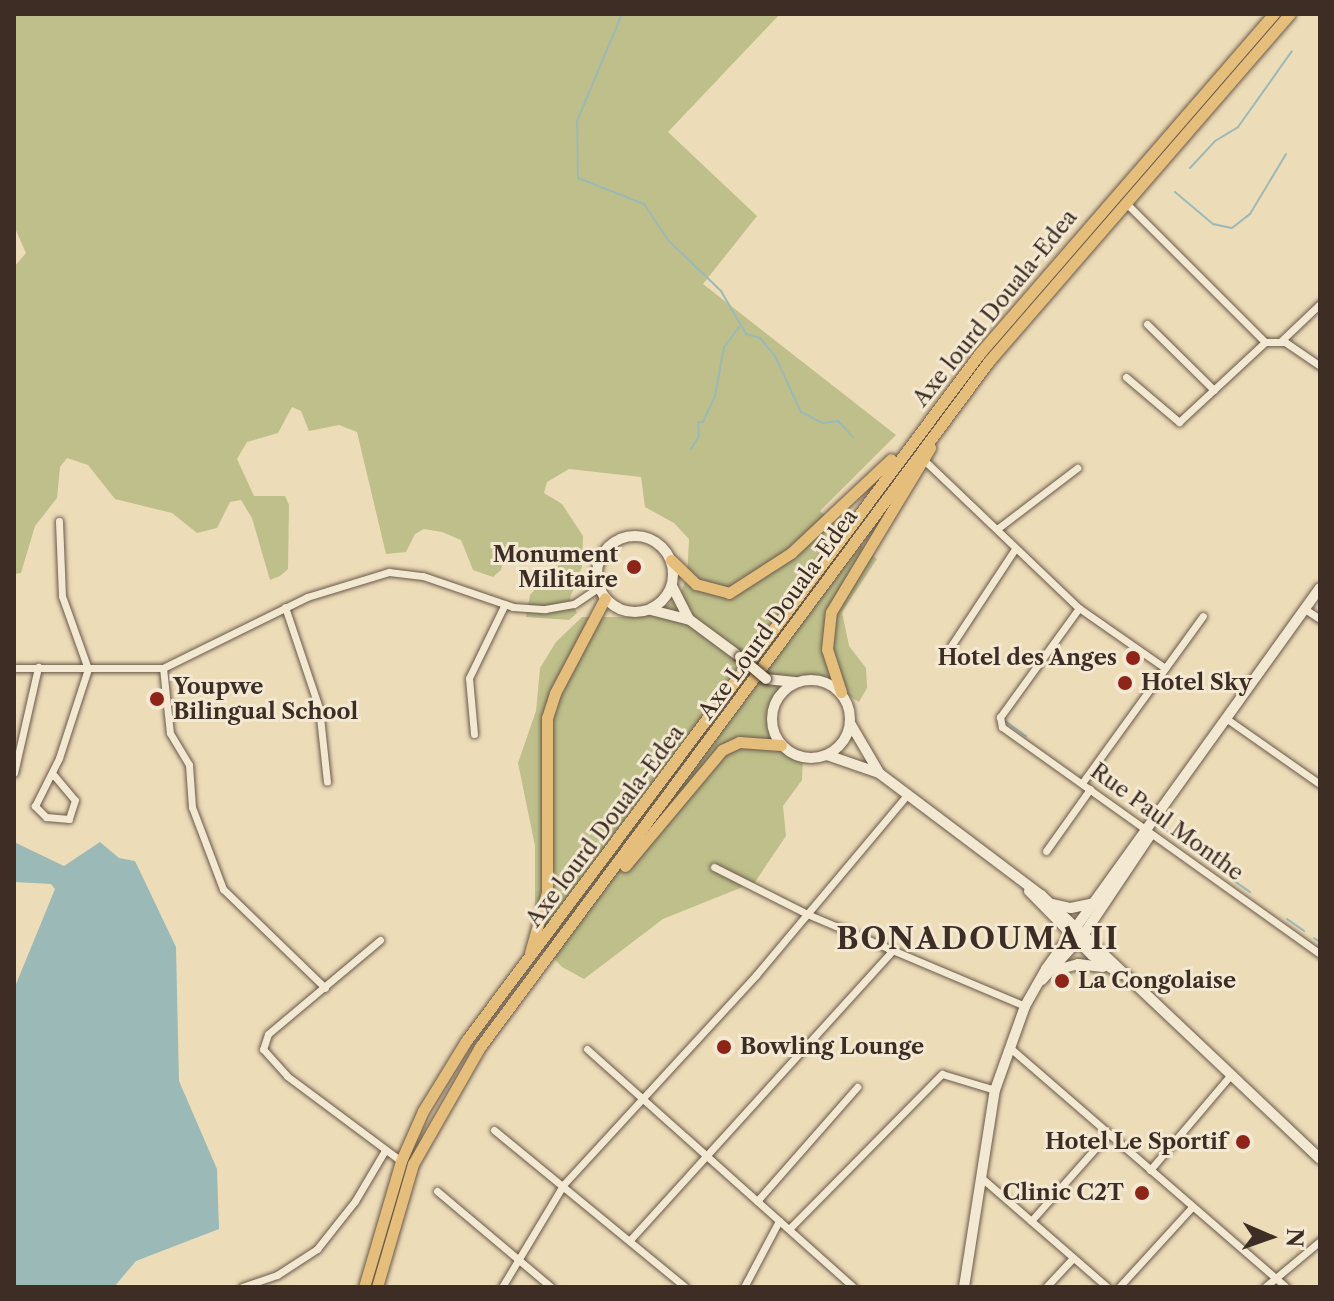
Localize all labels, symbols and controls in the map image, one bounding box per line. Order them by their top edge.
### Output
street label: Axe lourd Douala-Edea [907,204,1083,412]
street label: Axe Lourd Douala-Edea [693,504,863,724]
place label: Monument Militaire [493,541,618,592]
marker: Monument Militaire [625,558,643,576]
place label: Hotel des Anges [937,645,1117,671]
marker: Hotel des Anges [1124,649,1142,667]
place label: Hotel Sky [1141,670,1252,696]
place label: Youpwe Bilingual School [173,673,358,724]
marker: Hotel Sky [1116,674,1134,692]
marker: Youpwe Bilingual School [148,690,166,708]
street label: Axe lourd Douala-Edea [521,720,689,932]
street label: Rue Paul Monthe [1085,758,1249,886]
district label: BONADOUMA II [836,921,1120,957]
place label: La Congolaise [1078,968,1236,994]
marker: La Congolaise [1053,972,1071,990]
place label: Bowling Lounge [740,1034,924,1060]
marker: Bowling Lounge [715,1038,733,1056]
place label: Hotel Le Sportif [1045,1129,1227,1155]
marker: Hotel Le Sportif [1234,1133,1252,1151]
place label: Clinic C2T [1003,1180,1124,1206]
marker: Clinic C2T [1131,1182,1153,1204]
north arrow [1230,1197,1310,1277]
text: N [1281,1228,1308,1248]

